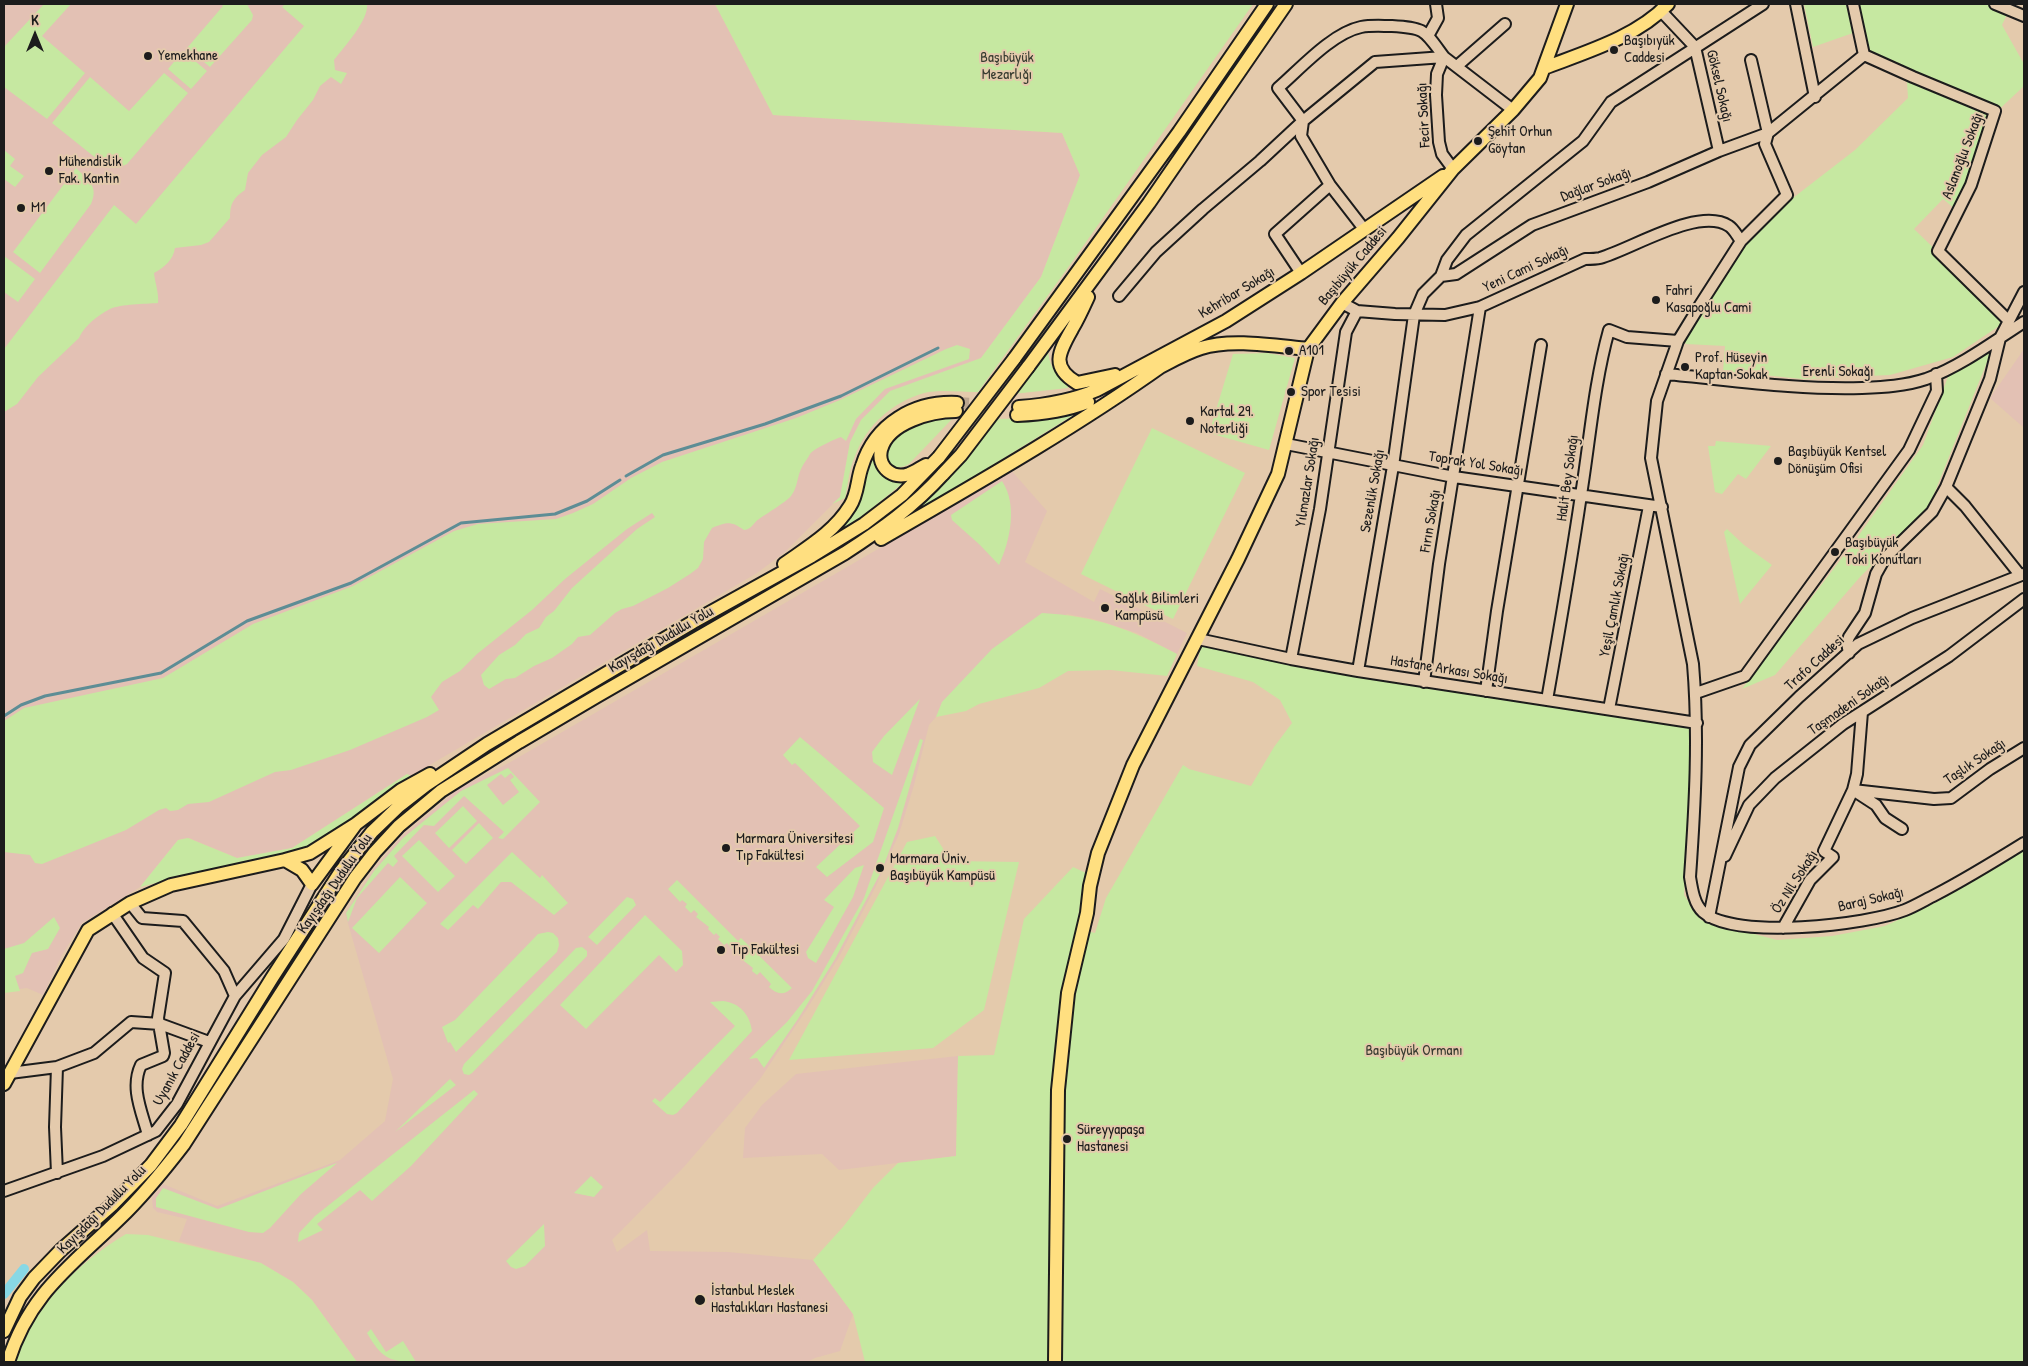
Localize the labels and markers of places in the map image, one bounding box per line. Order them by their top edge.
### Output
place label: Başıbıyük Caddesi [1624,32,1675,67]
marker: Başıbıyük Caddesi [1608,44,1620,56]
place label: Yemekhane [158,47,218,65]
marker: Yemekhane [142,50,154,62]
place label: Şehit Orhun Göytan [1488,123,1552,158]
marker: Şehit Orhun Göytan [1472,135,1484,147]
place label: Mühendislik Fak. Kantin [59,153,122,188]
marker: Mühendislik Fak. Kantin [43,165,55,177]
place label: M1 [31,199,45,217]
marker: M1 [15,202,27,214]
place label: Fahri Kasapoğlu Cami [1666,282,1752,317]
marker: Fahri Kasapoğlu Cami [1650,294,1662,306]
place label: A101 [1299,342,1324,360]
marker: A101 [1283,345,1295,357]
place label: Prof. Hüseyin Kaptan Sokak [1695,349,1768,384]
marker: Prof. Hüseyin Kaptan Sokak [1679,361,1691,373]
place label: Spor Tesisi [1301,383,1361,401]
marker: Spor Tesisi [1285,386,1297,398]
place label: Kartal 29. Noterliği [1200,403,1254,438]
marker: Kartal 29. Noterliği [1184,415,1196,427]
place label: Başıbüyük Kentsel Dönüşüm Ofisi [1788,443,1886,478]
marker: Başıbüyük Kentsel Dönüşüm Ofisi [1772,455,1784,467]
place label: Başıbüyük Toki Konutları [1845,534,1922,569]
marker: Başıbüyük Toki Konutları [1829,546,1841,558]
place label: Sağlık Bilimleri Kampüsü [1115,590,1199,625]
marker: Sağlık Bilimleri Kampüsü [1099,602,1111,614]
place label: Marmara Üniversitesi Tıp Fakültesi [736,830,853,865]
marker: Marmara Üniversitesi Tıp Fakültesi [720,842,732,854]
place label: Marmara Üniv. Başıbüyük Kampüsü [890,850,995,885]
marker: Marmara Üniv. Başıbüyük Kampüsü [874,862,886,874]
place label: Tıp Fakültesi [731,941,799,959]
marker: Tıp Fakültesi [715,944,727,956]
place label: Süreyyapaşa Hastanesi [1077,1121,1144,1156]
marker: Süreyyapaşa Hastanesi [1061,1133,1073,1145]
place label: İstanbul Meslek Hastalıkları Hastanesi [711,1282,828,1317]
marker: İstanbul Meslek Hastalıkları Hastanesi [693,1293,707,1307]

